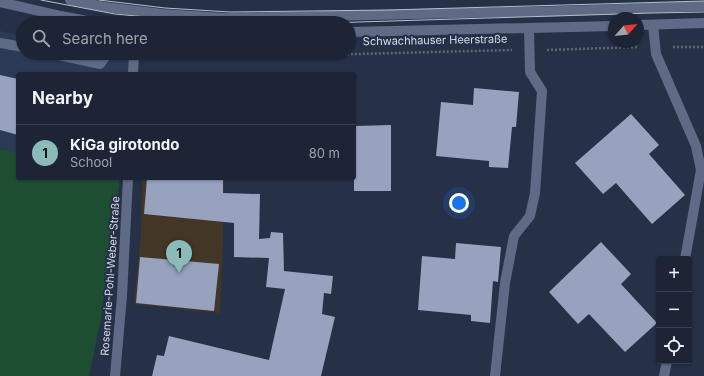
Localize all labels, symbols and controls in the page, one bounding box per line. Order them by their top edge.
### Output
north arrow [608,12,644,48]
search box [16,16,356,60]
icon: search [30,27,52,49]
text: Search here [62,29,148,48]
street label: Schwachhauser Heerstraße [363,32,507,48]
text: Nearby [32,88,93,108]
text: KiGa girotondo [70,135,180,154]
text: 1 [42,145,48,161]
text: 80 m [309,145,340,161]
text: School [70,154,112,170]
your location [449,193,469,213]
street label: Rosemarie-Pohl-Weber-Straße [97,196,123,356]
pin: 1 [166,240,192,273]
map controls [656,256,692,364]
button: + [656,256,692,292]
button: − [656,292,692,328]
button: locate [656,328,692,364]

